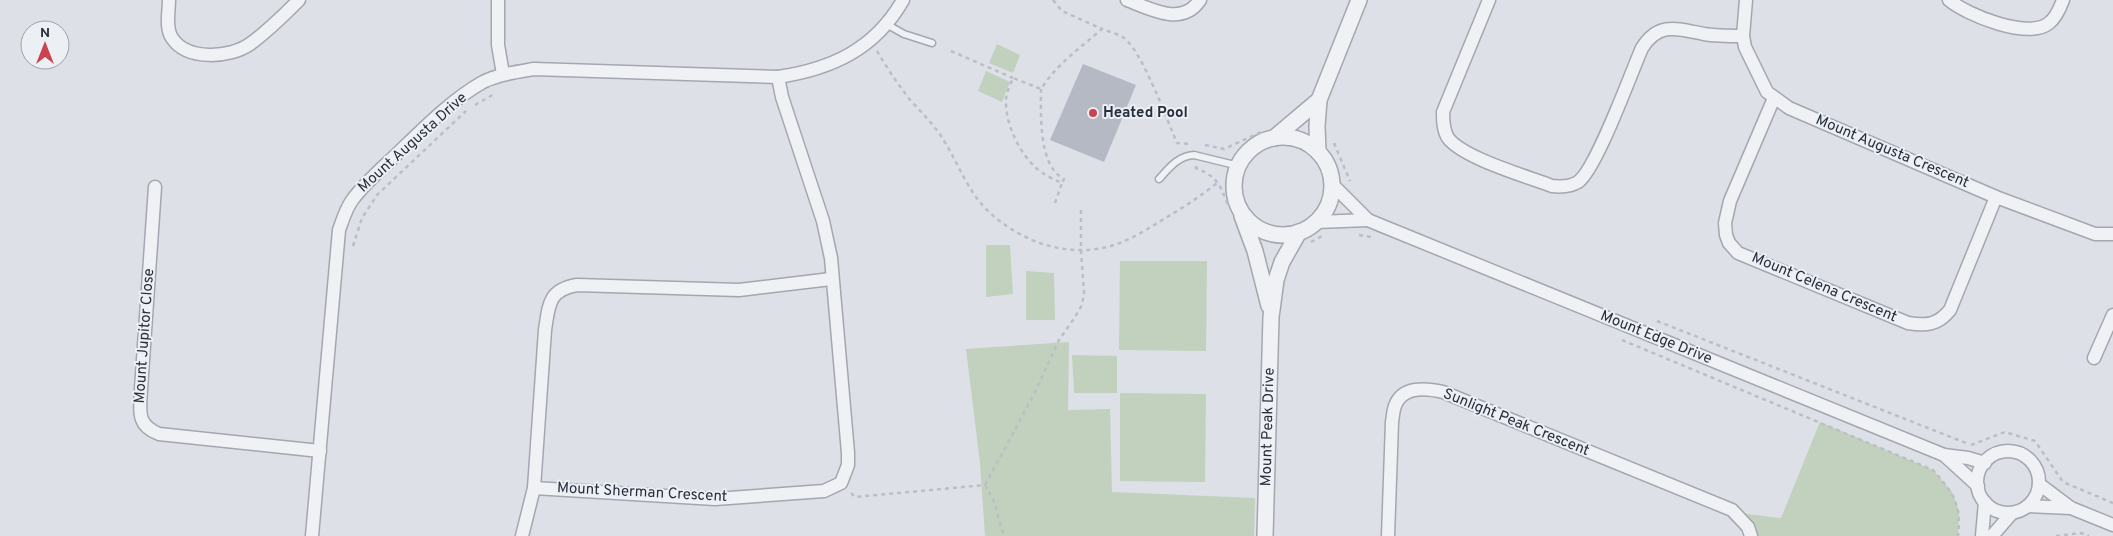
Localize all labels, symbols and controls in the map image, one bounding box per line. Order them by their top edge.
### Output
north arrow [20,20,70,70]
text: N [40,25,50,42]
street label: Mount Augusta Drive [354,89,472,197]
place label: Heated Pool [1103,104,1188,123]
marker: Heated Pool [1087,107,1099,119]
street label: Mount Augusta Crescent [1812,111,1972,193]
street label: Mount Celena Crescent [1748,249,1900,327]
street label: Mount Jupitor Close [131,268,159,404]
street label: Mount Edge Drive [1597,307,1715,369]
street label: Mount Peak Drive [1257,367,1279,487]
street label: Sunlight Peak Crescent [1440,385,1592,461]
street label: Mount Sherman Crescent [556,479,728,507]

